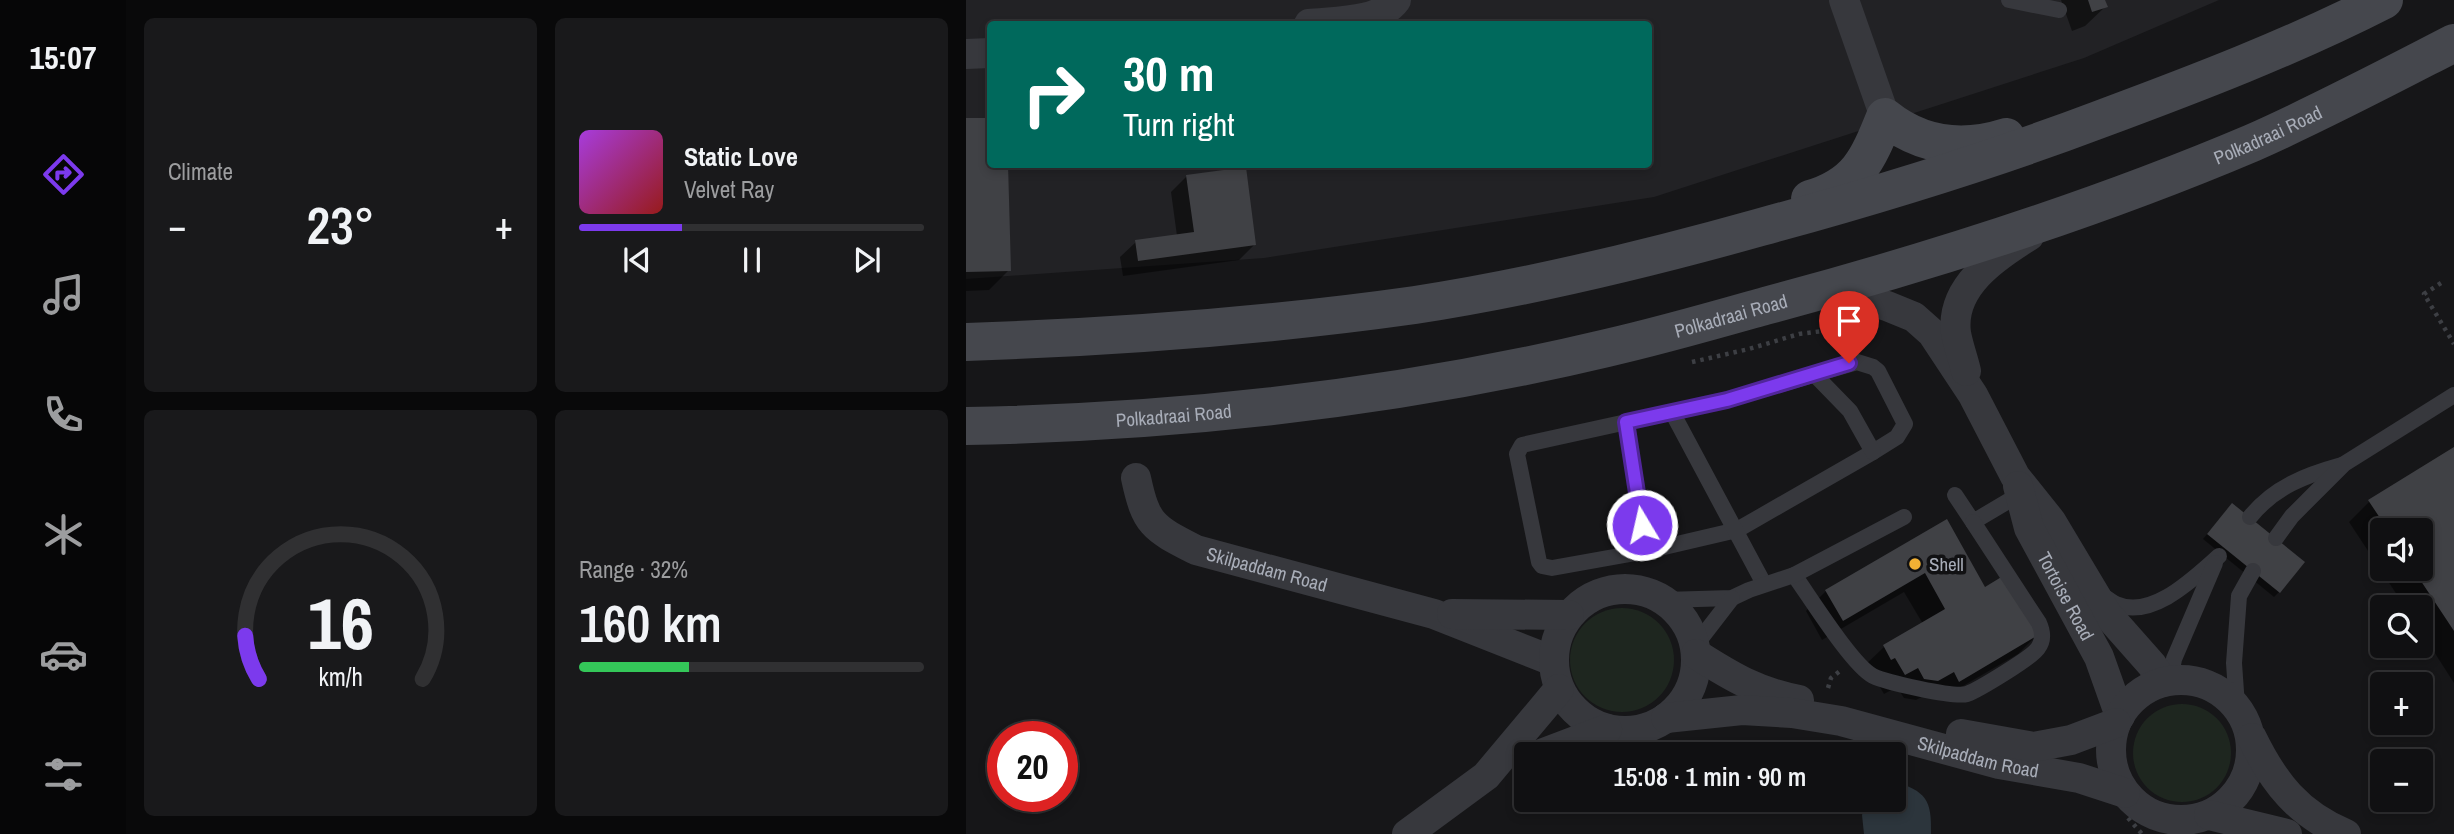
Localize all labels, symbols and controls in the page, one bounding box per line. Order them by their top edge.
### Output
text: 15:07 [29,36,97,79]
text: 30 m [1123,40,1215,106]
icon: right [1008,49,1099,140]
street label: Polkadraai Road [2210,99,2326,171]
text: Turn right [1123,103,1235,146]
text: Static Love [684,139,798,174]
icon: directions [39,150,88,199]
text: Climate [168,156,233,187]
text: Velvet Ray [684,174,774,205]
text: 23° [306,190,375,260]
text: − [168,200,186,251]
text: + [495,200,513,251]
icon: previous [618,241,656,279]
icon: pause [733,241,771,279]
icon: next [848,241,886,279]
icon: music [39,270,88,319]
street label: Polkadraai Road [1672,288,1790,344]
pin [1819,291,1879,363]
icon: arrive [1830,302,1868,340]
icon: phone [39,390,88,439]
street label: Polkadraai Road [1115,398,1233,433]
position arrow [1605,488,1679,562]
icon: climate [39,510,88,559]
map controls [2370,518,2433,812]
button: sound [2370,518,2433,581]
street label: Skilpaddam Road [1204,540,1330,598]
street label: Tortoise Road [2031,547,2101,645]
place label: Shell [1929,551,1964,577]
text: Range · 32% [579,554,688,585]
marker: Shell [1907,556,1923,572]
text: 16 [307,574,374,672]
text: 160 km [579,588,722,658]
button: search [2370,595,2433,658]
icon: car [39,630,88,679]
text: km/h [318,660,363,694]
button: + [2370,672,2433,735]
speed limit sign: 20 [987,721,1078,812]
street label: Skilpaddam Road [1915,729,2041,784]
button: − [2370,749,2433,812]
icon: filters [39,750,88,799]
text: 15:08 · 1 min · 90 m [1614,759,1806,794]

